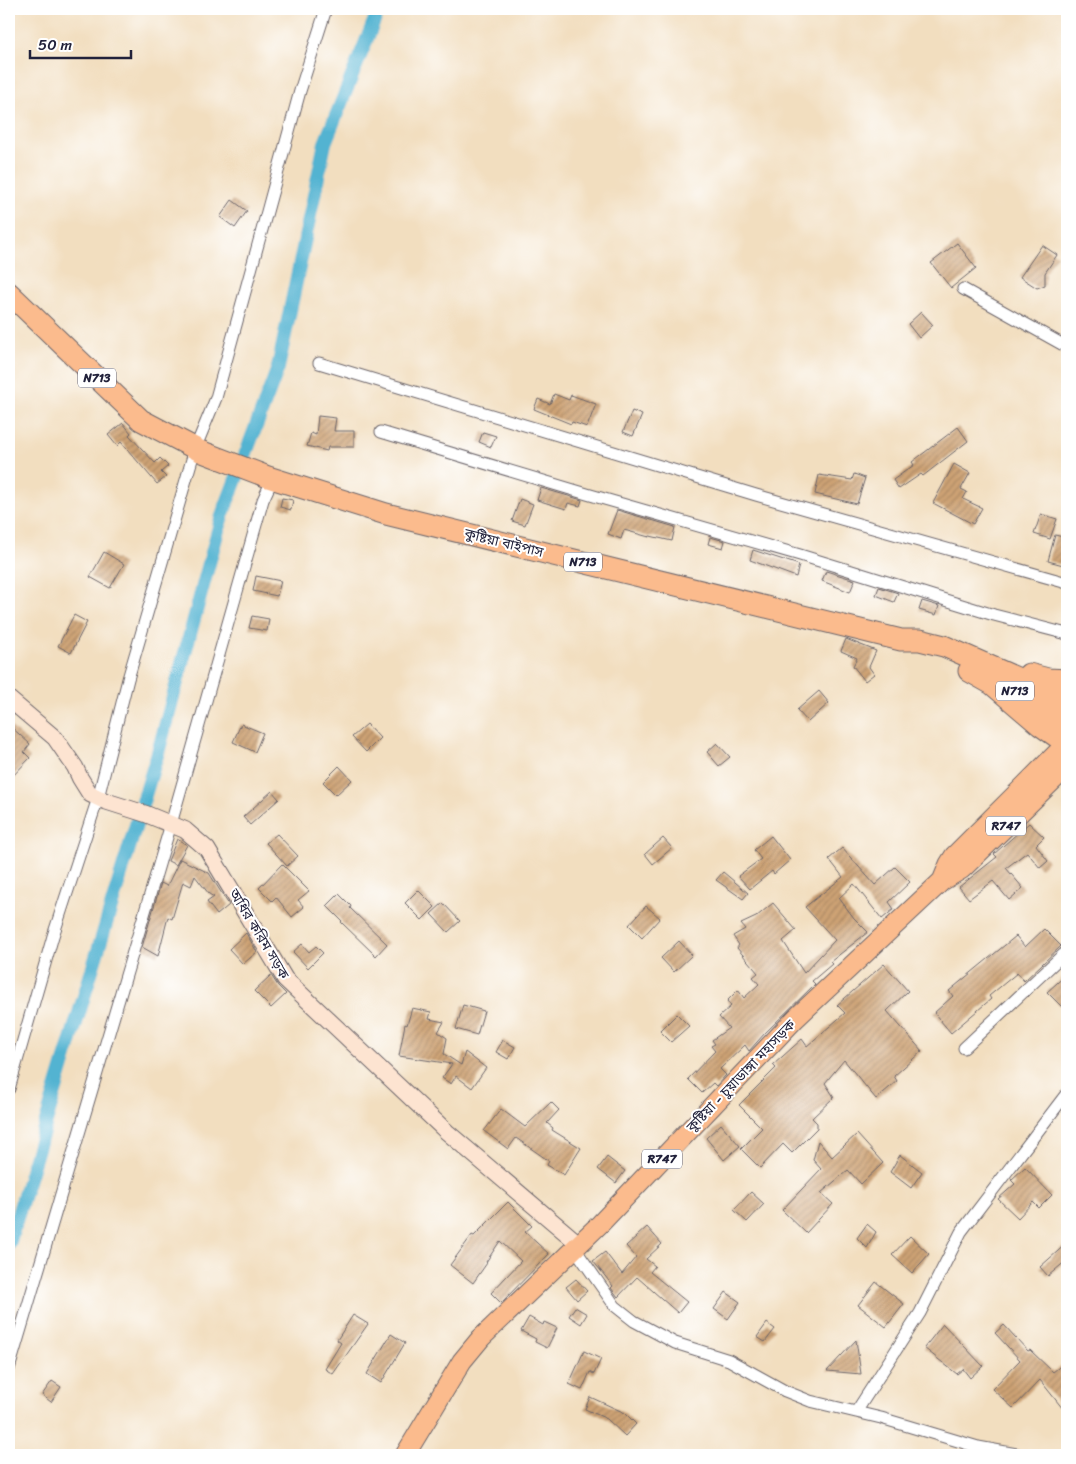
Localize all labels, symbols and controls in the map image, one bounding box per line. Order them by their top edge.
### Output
scale bar [30,28,131,60]
text: 50 m [38,32,73,58]
road number: N713 [78,368,116,388]
street label: কুষ্টিয়া বাইপাস [461,521,546,565]
road number: N713 [564,552,602,572]
road number: N713 [996,681,1034,700]
road number: R747 [986,816,1026,836]
street label: অধির করিম সড়ক [221,883,296,985]
street label: কুষ্টিয়া - চুয়াডাঙ্গা মহাসড়ক [679,1013,802,1139]
road number: R747 [642,1150,682,1168]

